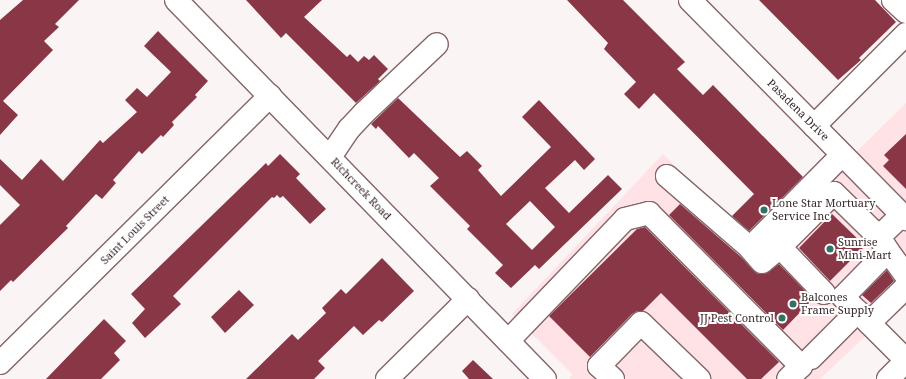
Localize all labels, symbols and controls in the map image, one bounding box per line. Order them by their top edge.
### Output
street label: Pasadena Drive [764,76,832,144]
street label: Richcreek Road [328,155,394,223]
street label: Saint Louis Street [98,193,172,267]
place label: Lone Star Mortuary Service Inc [772,197,875,223]
marker: Lone Star Mortuary Service Inc [759,205,769,215]
place label: Sunrise Mini-Mart [838,236,891,262]
marker: Sunrise Mini-Mart [825,244,835,254]
place label: Balcones Frame Supply [801,291,874,317]
marker: Balcones Frame Supply [788,299,798,309]
place label: JJ Pest Control [700,311,774,325]
marker: JJ Pest Control [777,313,787,323]

